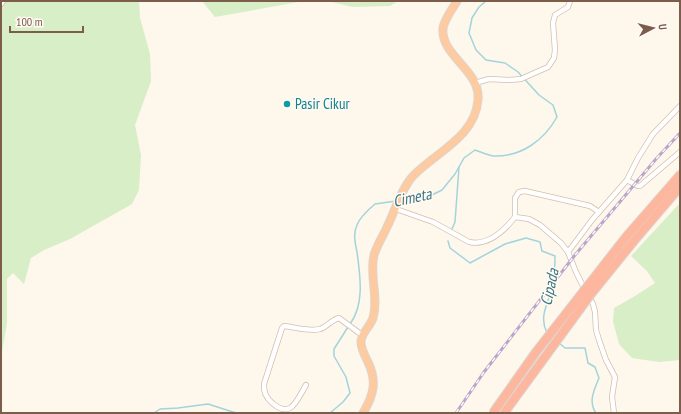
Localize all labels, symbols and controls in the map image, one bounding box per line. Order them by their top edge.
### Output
scale bar [10,8,83,34]
north arrow [633,8,673,48]
text: 100 m [16,14,43,29]
text: U [656,23,670,31]
place label: Pasir Cikur [295,94,350,113]
marker: Pasir Cikur [282,99,292,109]
water label: Cimeta [391,183,435,211]
water label: Cipada [535,265,563,307]

